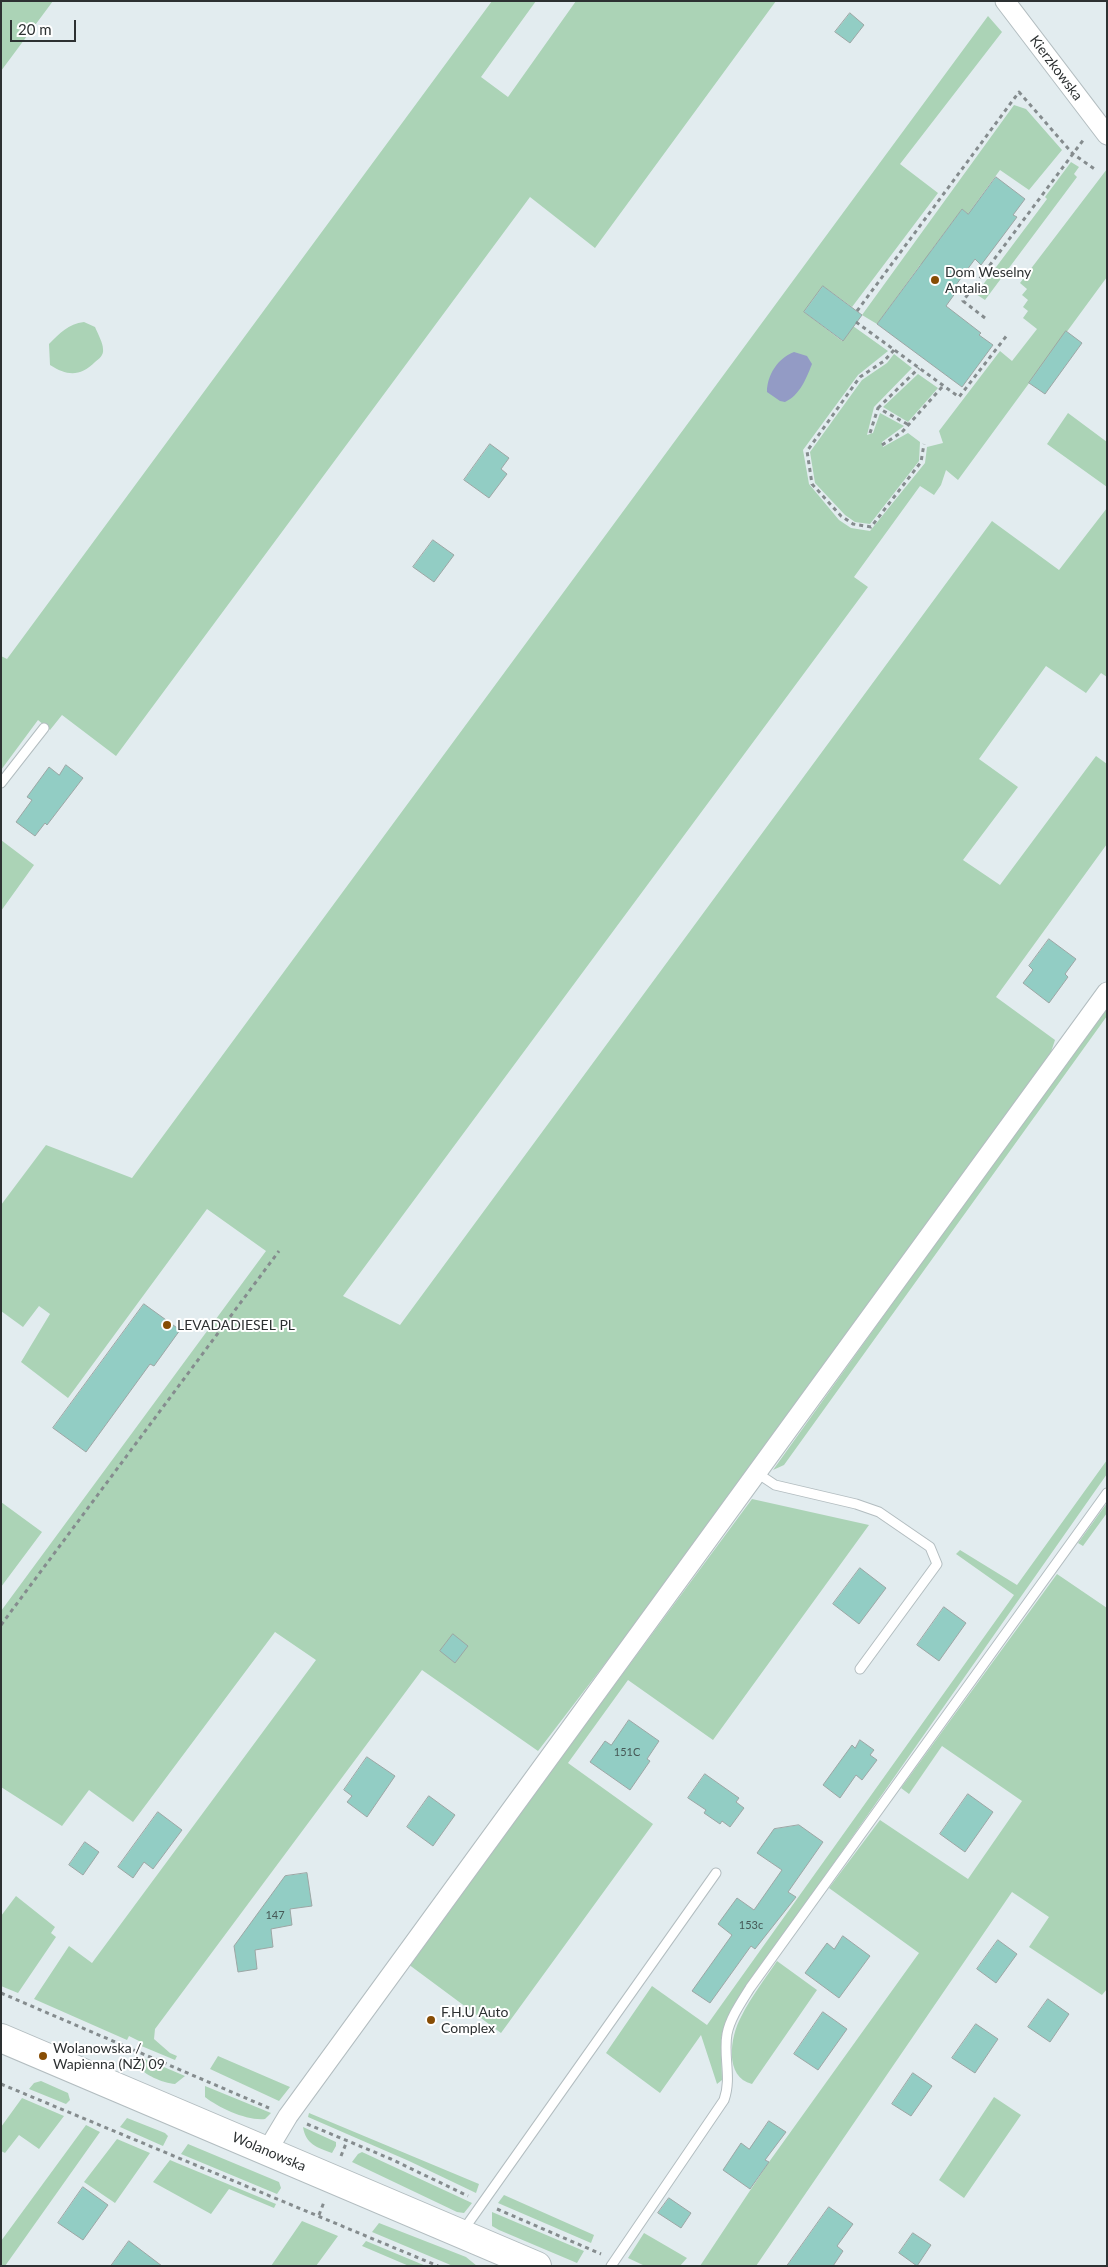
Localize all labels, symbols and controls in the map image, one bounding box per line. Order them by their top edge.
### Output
scale bar [12,10,79,42]
text: 20 m [18,20,52,38]
street label: Kierzkowska [1026,32,1086,104]
place label: Dom Weselny Antalia [945,264,1031,296]
marker: Dom Weselny Antalia [929,274,941,286]
place label: LEVADADIESEL PL [177,1317,295,1333]
marker: LEVADADIESEL PL [161,1319,173,1331]
house number: 151C [614,1745,640,1759]
house number: 147 [265,1908,285,1922]
house number: 153c [739,1918,763,1932]
place label: F.H.U Auto Complex [441,2004,509,2036]
marker: F.H.U Auto Complex [425,2014,437,2026]
place label: Wolanowska / Wapienna (NŻ) 09 [53,2040,165,2072]
marker: Wolanowska / Wapienna (NŻ) 09 [37,2050,49,2062]
street label: Wolanowska [230,2129,308,2175]

